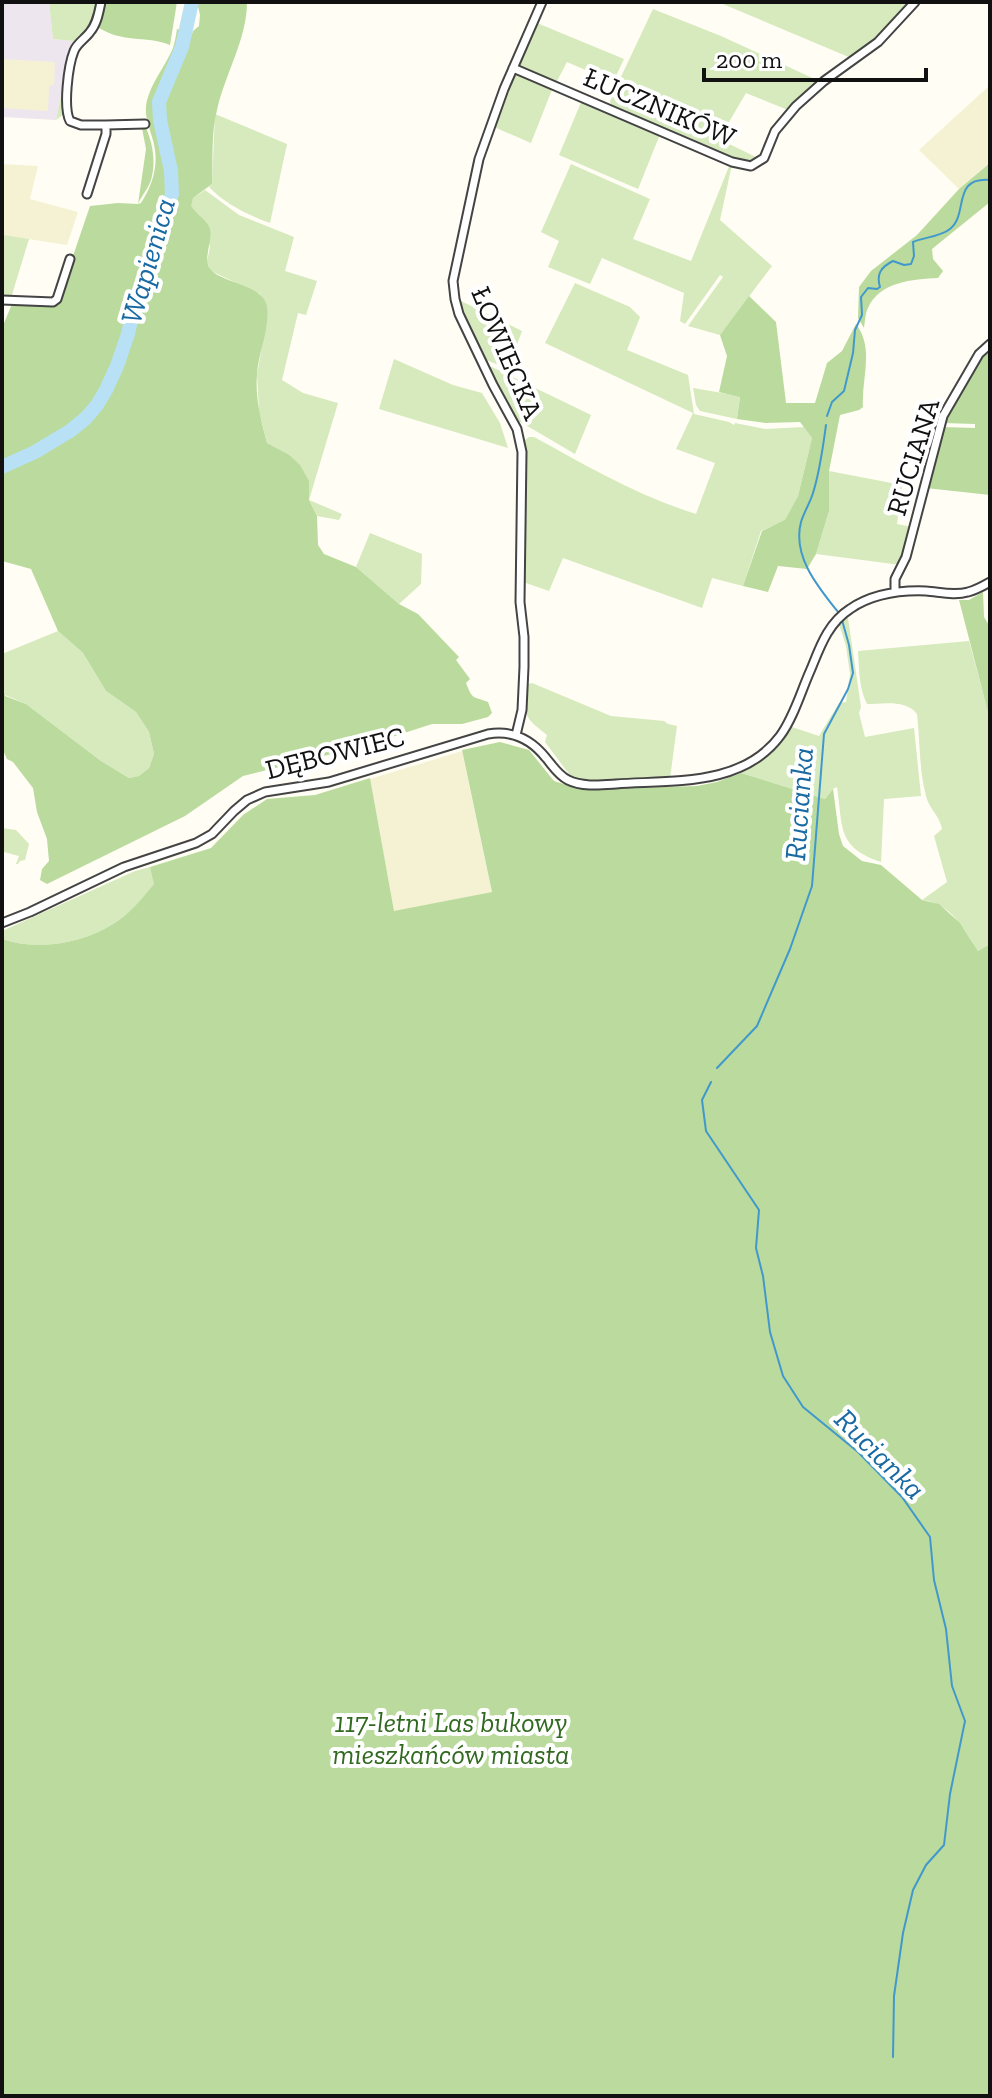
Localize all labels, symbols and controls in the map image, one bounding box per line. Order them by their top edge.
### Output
scale bar [704,32,926,82]
text: 200 m [716,45,782,74]
street label: ŁUCZNIKÓW [579,60,742,154]
water label: Wapienica [113,194,183,328]
street label: ŁOWIECKA [464,282,550,425]
street label: RUCIANA [880,394,947,519]
street label: DĘBOWIEC [262,720,408,786]
water label: Rucianka [777,746,821,862]
water label: Rucianka [827,1401,933,1507]
park label: 117-letni Las bukowy mieszkańców miasta [333,1706,570,1771]

